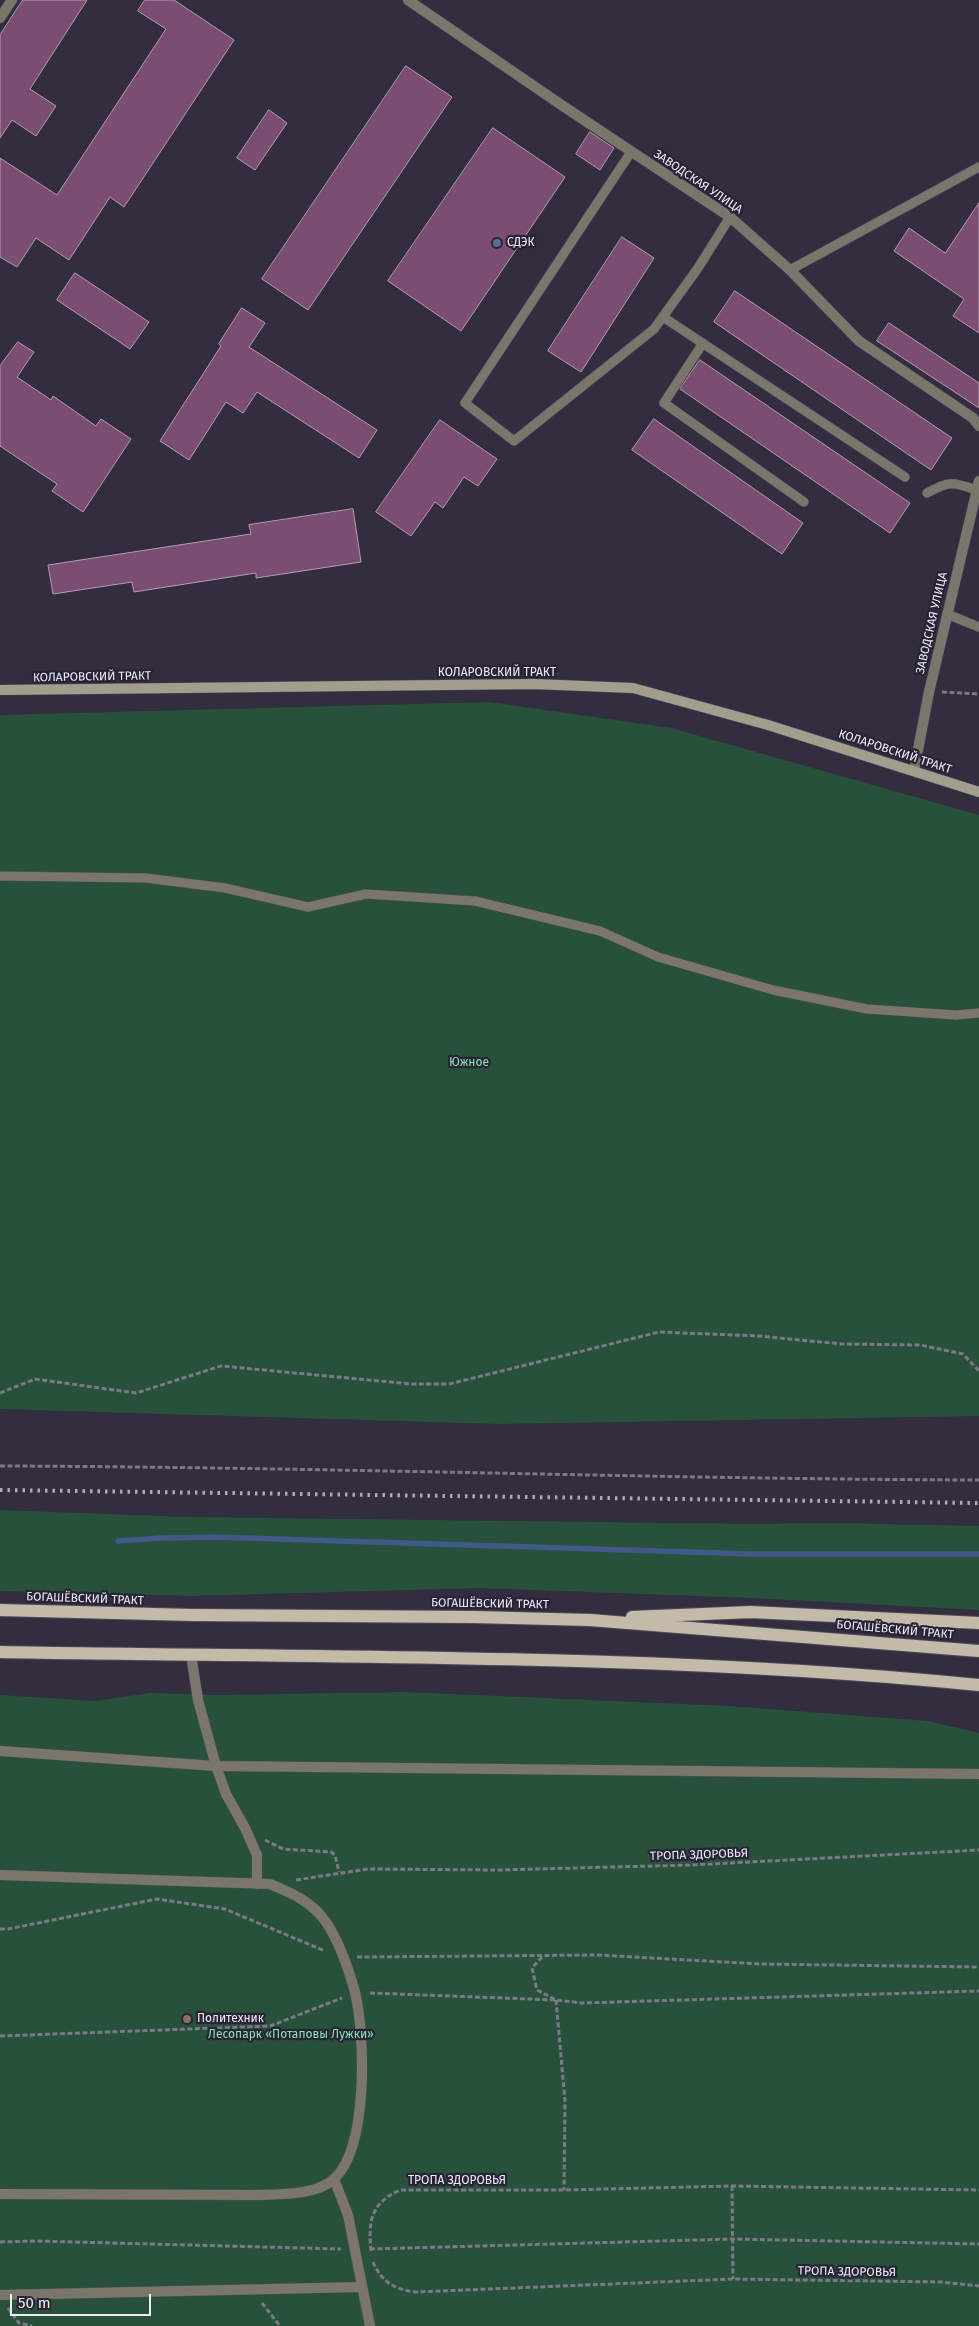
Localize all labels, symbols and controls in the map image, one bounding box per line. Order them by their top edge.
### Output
street label: ЗАВОДСКАЯ УЛИЦА [651,147,745,217]
place label: СДЭК [507,236,535,250]
marker: СДЭК [491,237,503,249]
street label: ЗАВОДСКАЯ УЛИЦА [913,571,951,675]
street label: КОЛАРОВСКИЙ ТРАКТ [438,666,556,680]
street label: КОЛАРОВСКИЙ ТРАКТ [33,669,151,685]
street label: КОЛАРОВСКИЙ ТРАКТ [837,727,953,777]
park label: Южное [449,1056,489,1070]
street label: БОГАШЁВСКИЙ ТРАКТ [26,1590,144,1608]
street label: БОГАШЁВСКИЙ ТРАКТ [431,1596,549,1612]
street label: БОГАШЁВСКИЙ ТРАКТ [836,1618,954,1642]
street label: ТРОПА ЗДОРОВЬЯ [650,1846,748,1864]
place label: Политехник [197,2012,264,2026]
marker: Политехник [181,2013,193,2025]
park label: Лесопарк «Потаповы Лужки» [208,2028,374,2042]
street label: ТРОПА ЗДОРОВЬЯ [408,2174,506,2188]
street label: ТРОПА ЗДОРОВЬЯ [798,2264,896,2280]
scale bar [12,2284,154,2316]
text: 50 m [18,2294,51,2312]

